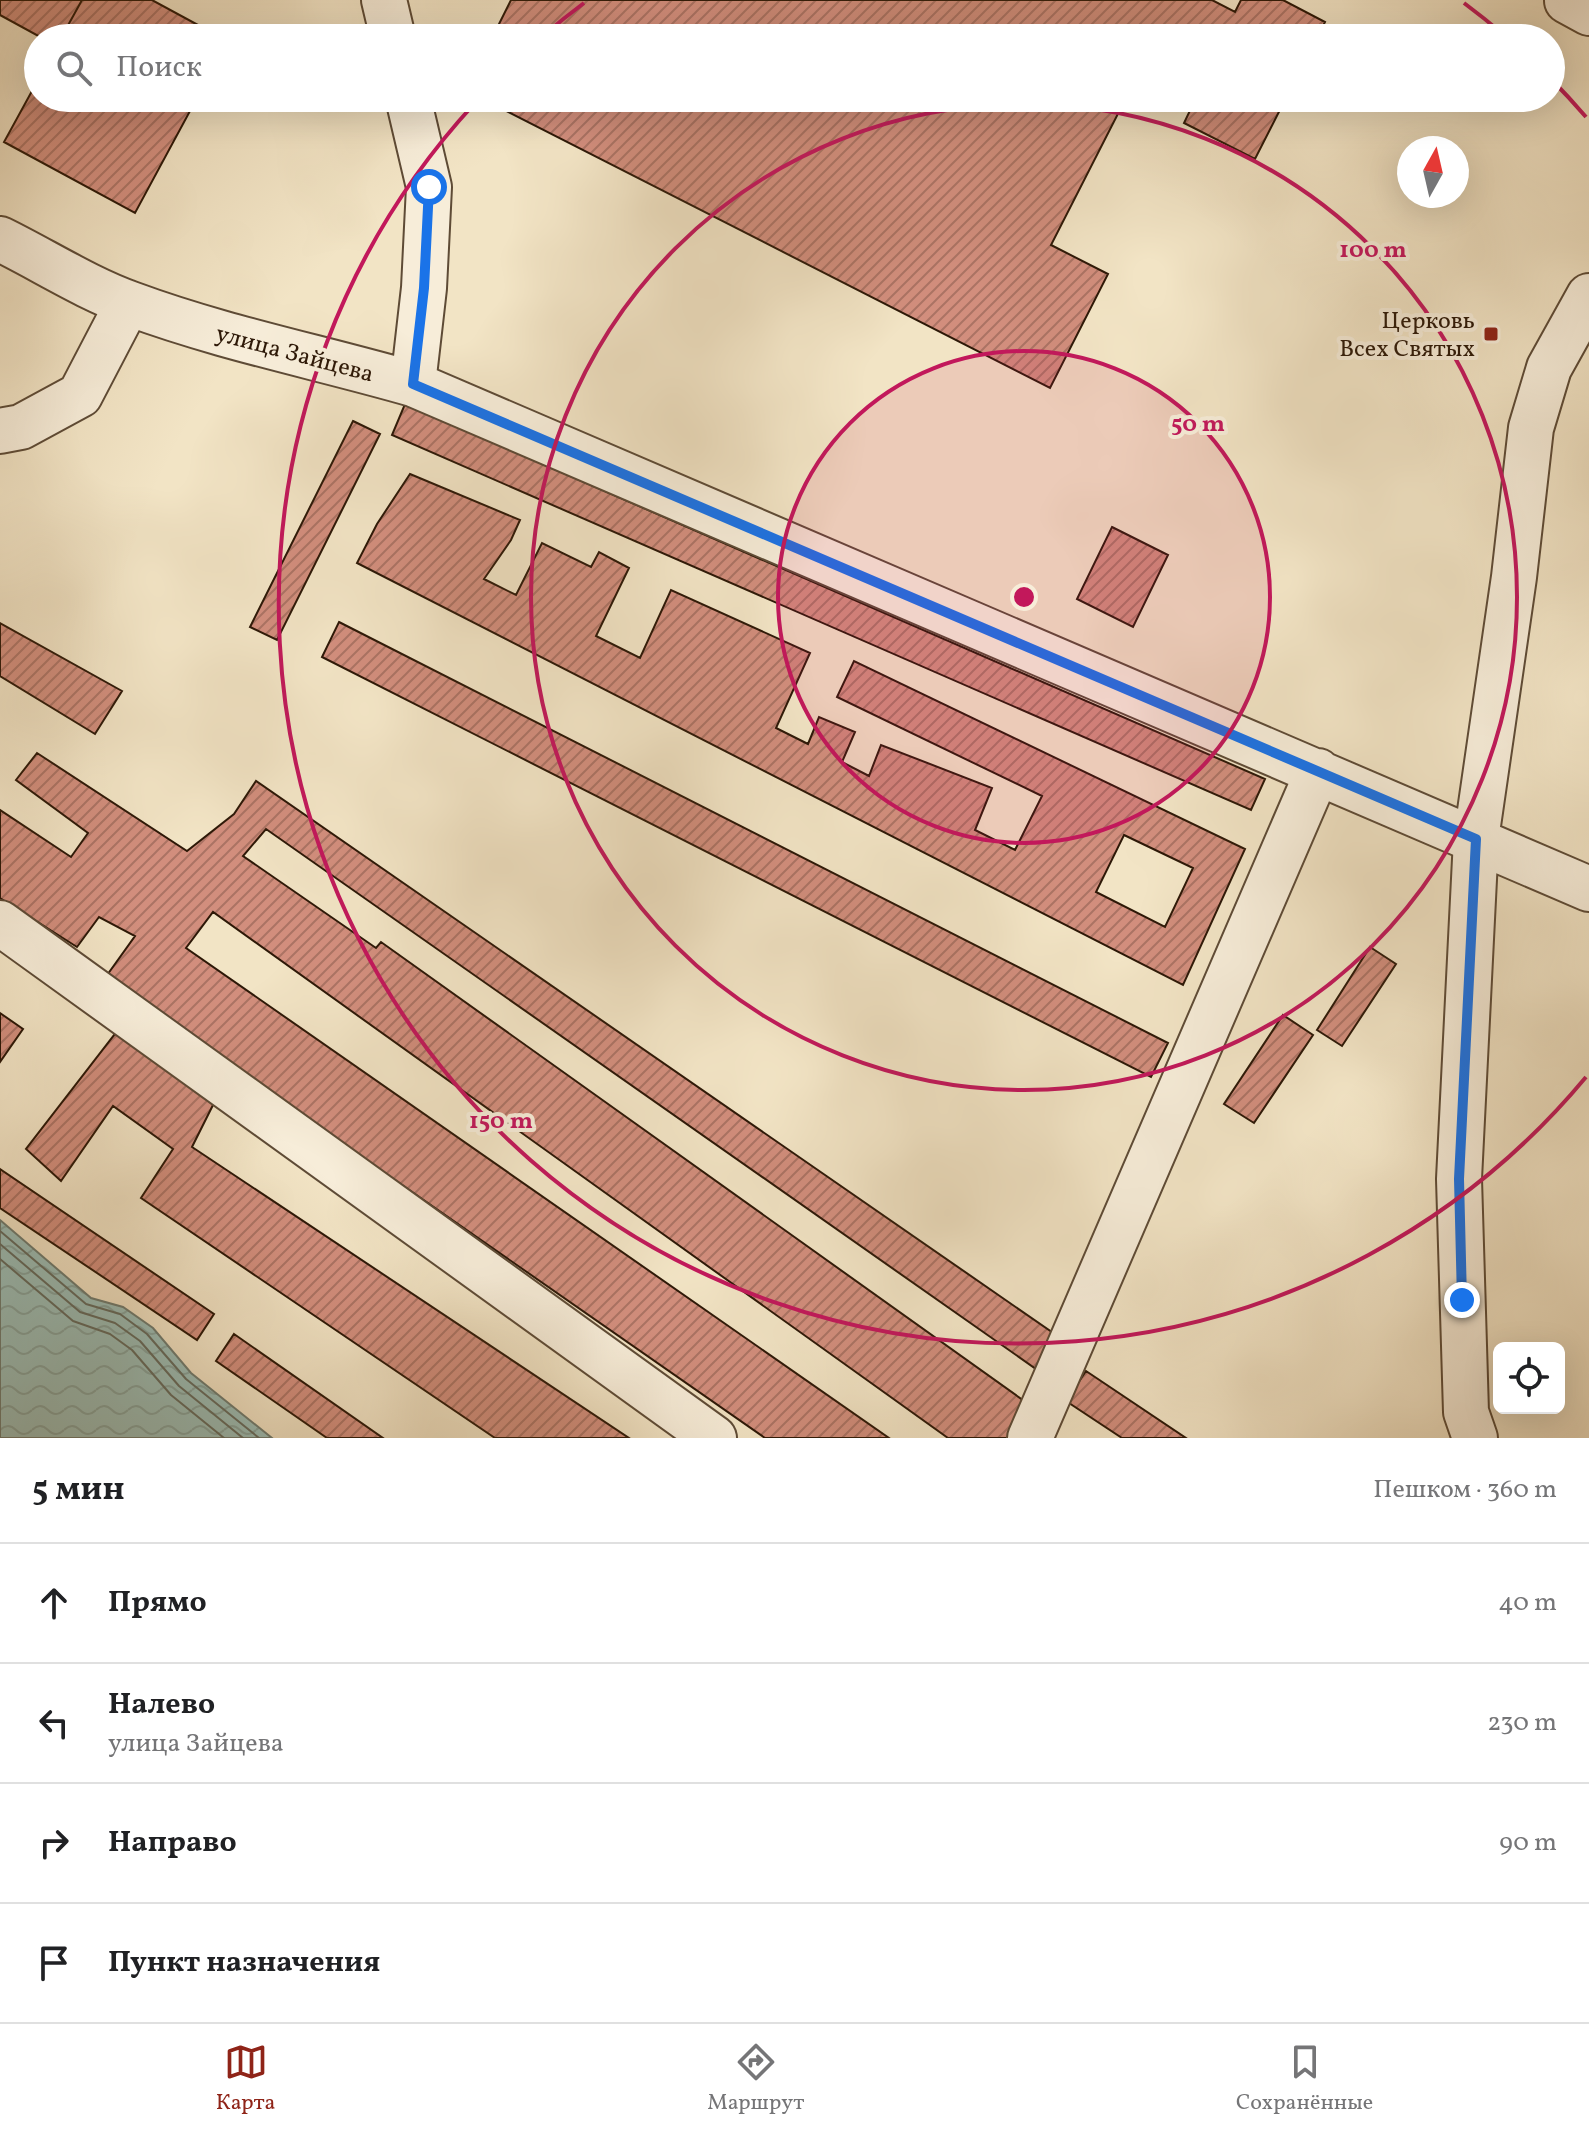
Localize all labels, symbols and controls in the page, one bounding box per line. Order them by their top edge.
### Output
search box [24,24,1565,112]
icon: search [52,46,96,90]
text: Поиск [116,47,202,89]
north arrow [1397,136,1469,208]
route start [411,169,447,205]
text: 100 m [1339,234,1407,268]
place label: Церковь Всех Святых [1339,305,1475,367]
street label: улица Зайцева [212,318,377,392]
marker: Церковь Всех Святых [1482,325,1500,343]
text: 50 m [1171,408,1225,442]
centre of rings [1010,583,1038,611]
text: 150 m [469,1105,533,1139]
route end [1444,1282,1480,1318]
map controls [1493,1342,1565,1414]
button: locate [1493,1342,1565,1414]
text: 5 мин [32,1467,125,1514]
text: Пешком · 360 m [1373,1472,1557,1508]
icon: ahead [32,1581,76,1625]
text: Прямо [108,1582,207,1624]
text: 40 m [1498,1585,1557,1621]
text: Налево [108,1684,215,1726]
icon: left [32,1701,76,1745]
text: 230 m [1487,1705,1557,1741]
text: улица Зайцева [108,1726,284,1762]
icon: right [32,1821,76,1865]
text: Направо [108,1822,237,1864]
text: 90 m [1499,1825,1557,1861]
icon: arrive [32,1941,76,1985]
text: Пункт назначения [108,1942,380,1984]
tab: Карта [216,2040,276,2119]
tab: Маршрут [707,2040,804,2119]
tab: Сохранённые [1236,2040,1373,2119]

